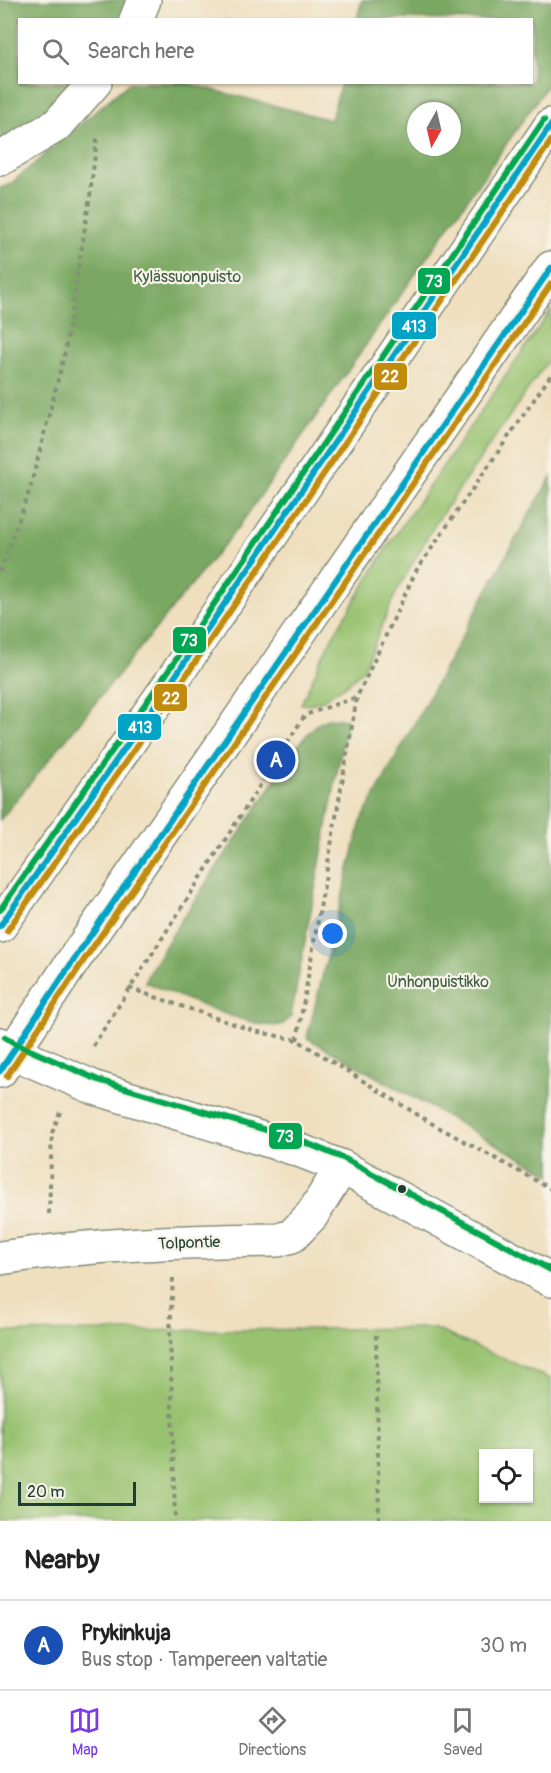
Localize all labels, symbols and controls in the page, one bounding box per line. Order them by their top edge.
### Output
search box [18,18,533,84]
icon: search [39,35,72,68]
text: Search here [87,37,194,65]
north arrow [407,102,461,156]
park label: Kylässuonpuisto [133,267,241,287]
line badge: 73 [417,267,451,295]
text: 73 [425,272,443,292]
line badge: 413 [391,311,437,340]
text: 413 [402,317,426,337]
line badge: 22 [373,362,408,391]
text: 22 [381,367,399,387]
line badge: 73 [172,626,207,654]
text: 73 [180,631,198,651]
line badge: 22 [153,683,188,712]
text: 22 [162,689,180,709]
line badge: 413 [117,713,162,741]
text: 413 [128,718,152,738]
pin: A [256,738,296,783]
your location [318,919,347,948]
park label: Unhonpuistikko [387,972,489,992]
line badge: 73 [268,1122,303,1150]
text: 73 [276,1127,294,1147]
unlabelled marker [396,1183,408,1195]
street label: Tolpontie [157,1232,221,1254]
map controls [479,1449,533,1503]
button: locate [479,1449,533,1503]
scale bar [18,1479,136,1506]
text: 20 m [27,1482,65,1502]
text: Nearby [24,1544,100,1576]
text: Prykinkuja [81,1619,171,1647]
text: A [37,1633,50,1658]
text: 30 m [480,1633,527,1658]
text: Bus stop · Tampereen valtatie [81,1647,327,1672]
tab: Map [68,1704,101,1760]
tab: Directions [238,1704,306,1760]
tab: Saved [443,1704,483,1760]

